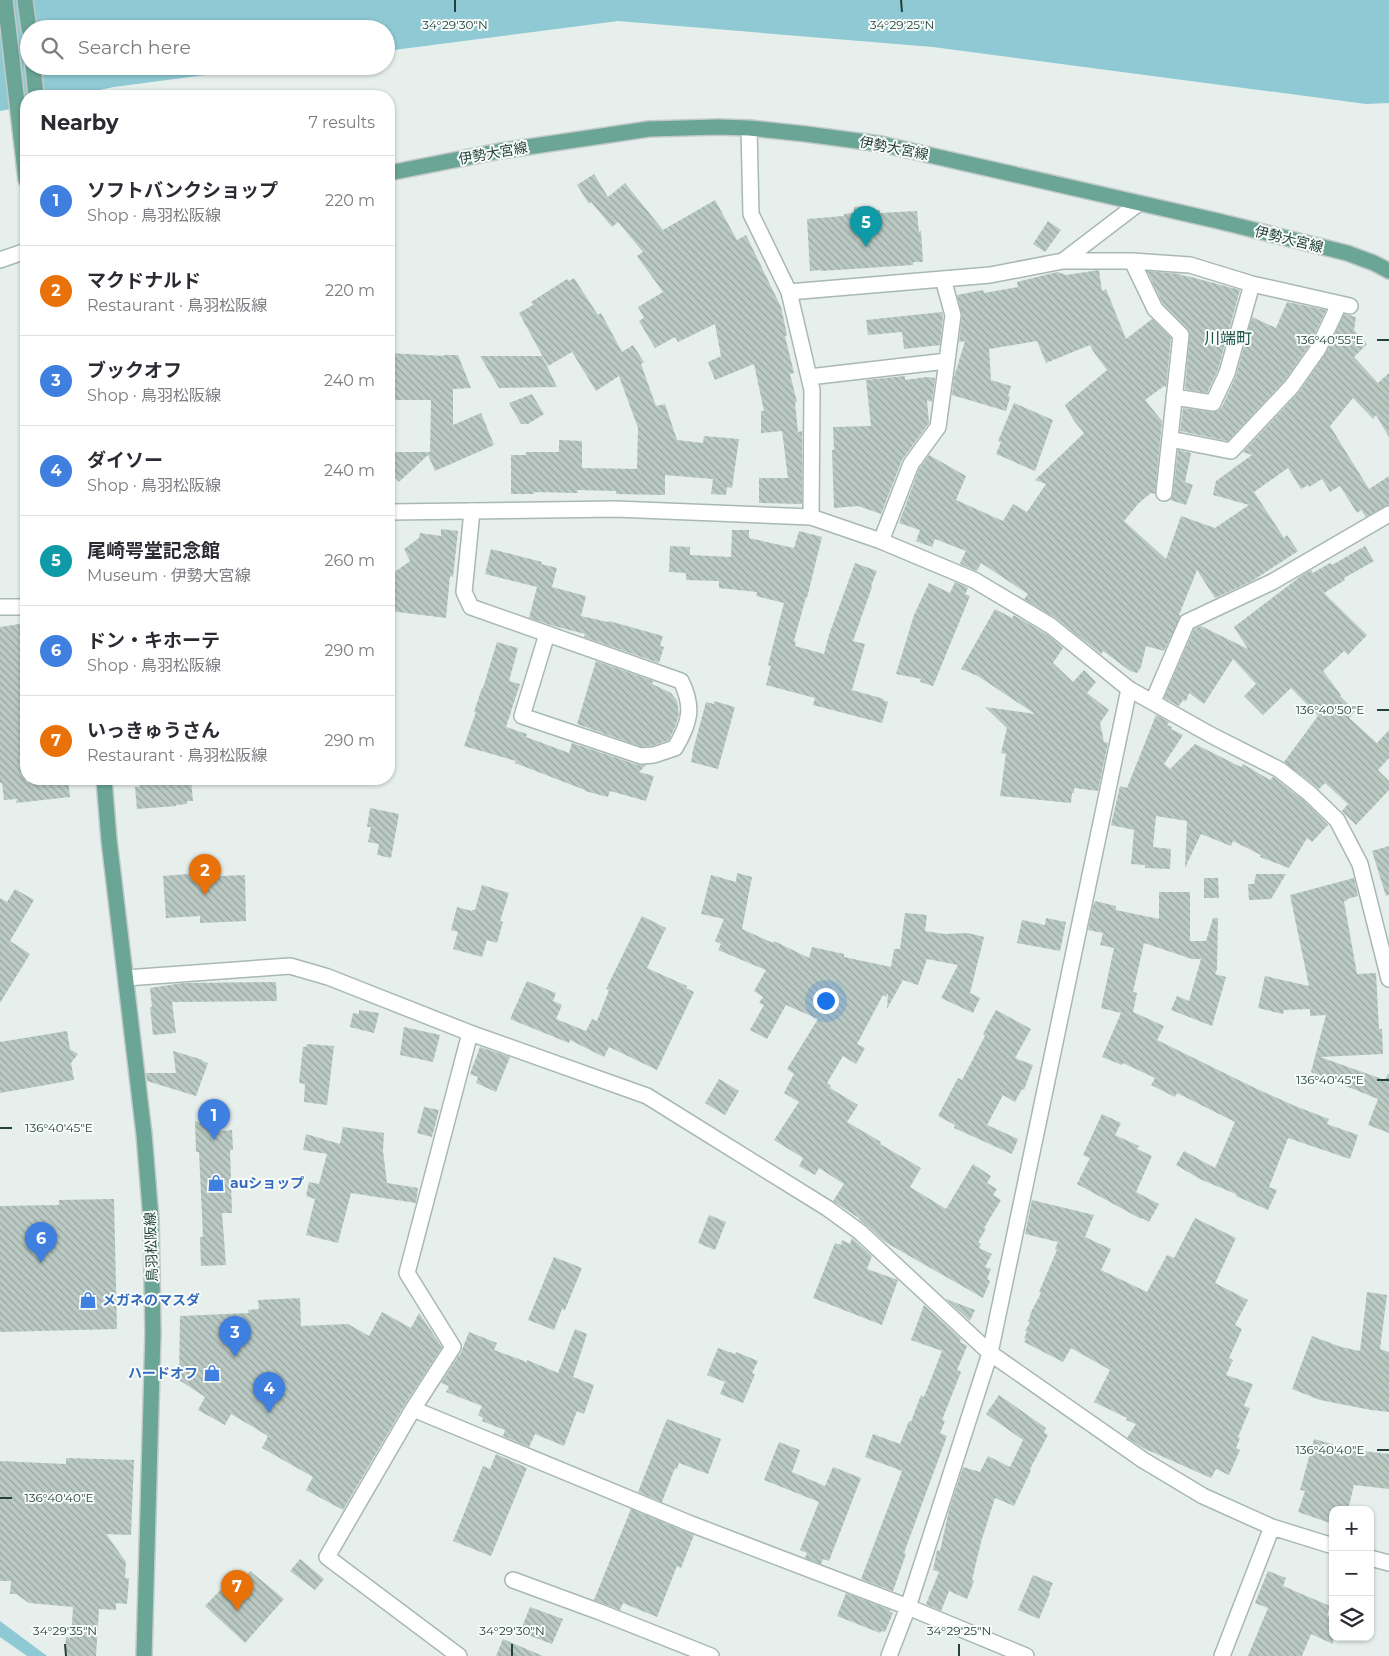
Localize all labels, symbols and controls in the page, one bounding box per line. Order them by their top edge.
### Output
text: 34°29'30"N [422,17,488,32]
text: 34°29'25"N [870,17,934,32]
search box [20,20,395,75]
icon: search [38,34,66,62]
text: Search here [78,36,191,59]
text: Nearby [40,110,119,135]
text: 7 results [308,113,375,132]
street label: 伊勢大宮線 [858,132,930,164]
street label: 伊勢大宮線 [457,138,529,168]
text: ソフトバンクショップ [87,179,278,202]
text: 1 [53,191,59,210]
text: 220 m [325,191,375,210]
text: Shop · 鳥羽松阪線 [87,206,221,225]
pin: 5 [850,206,882,247]
street label: 伊勢大宮線 [1253,222,1325,256]
text: マクドナルド [87,269,201,292]
text: 2 [51,281,61,300]
text: 220 m [325,281,375,300]
text: Restaurant · 鳥羽松阪線 [87,296,267,315]
district label: 川端町 [1204,329,1252,348]
text: 136°40'55"E [1296,332,1364,347]
text: ブックオフ [87,359,182,382]
text: 3 [51,371,61,390]
text: 240 m [324,371,375,390]
text: Shop · 鳥羽松阪線 [87,386,221,405]
text: ダイソー [87,449,163,472]
text: 4 [50,461,62,480]
text: 240 m [324,461,375,480]
text: Shop · 鳥羽松阪線 [87,476,221,495]
text: 尾崎咢堂記念館 [87,539,220,562]
text: 5 [51,551,61,570]
text: 260 m [324,551,375,570]
text: Museum · 伊勢大宮線 [87,566,251,585]
text: ドン・キホーテ [87,629,220,652]
text: 6 [51,641,61,660]
text: 290 m [324,641,375,660]
text: Shop · 鳥羽松阪線 [87,656,221,675]
text: 136°40'50"E [1296,702,1364,717]
text: いっきゅうさん [87,719,220,742]
text: 7 [51,731,61,750]
text: 290 m [324,731,375,750]
text: Restaurant · 鳥羽松阪線 [87,746,267,765]
pin: 2 [189,854,221,895]
your location [813,988,839,1014]
text: 136°40'45"E [1296,1072,1364,1087]
pin: 1 [198,1099,230,1140]
text: 136°40'45"E [25,1120,93,1135]
shop icon: auショップ [206,1173,226,1193]
place label: auショップ [230,1174,304,1192]
street label: 鳥羽松阪線 [141,1212,161,1282]
pin: 6 [25,1222,57,1263]
shop icon: メガネのマスダ [78,1290,98,1310]
place label: メガネのマスダ [102,1291,200,1309]
pin: 3 [219,1316,251,1357]
shop icon: ハードオフ [202,1363,222,1383]
place label: ハードオフ [128,1364,198,1382]
pin: 4 [253,1372,285,1413]
text: 136°40'40"E [1295,1442,1365,1457]
text: 136°40'40"E [24,1490,94,1505]
map controls [1329,1506,1374,1641]
button: + [1329,1506,1374,1551]
button: − [1329,1551,1374,1596]
pin: 7 [221,1570,253,1611]
button: layers [1329,1596,1374,1641]
text: 34°29'35"N [33,1623,97,1638]
text: 34°29'30"N [479,1623,545,1638]
text: 34°29'25"N [927,1623,991,1638]

